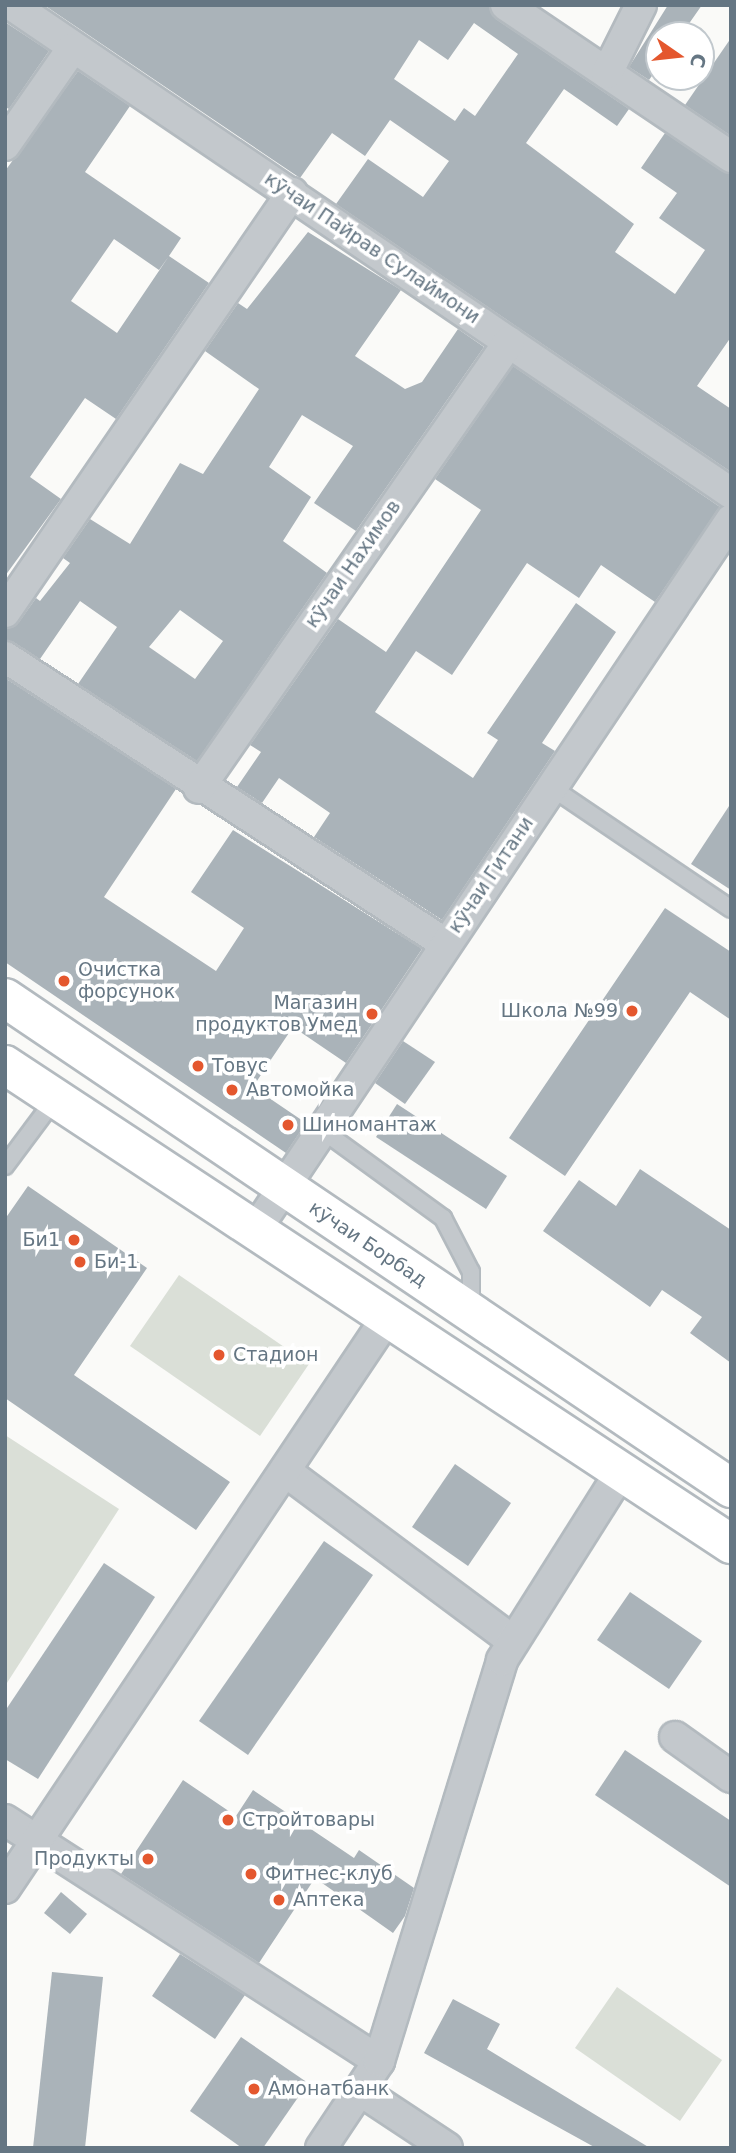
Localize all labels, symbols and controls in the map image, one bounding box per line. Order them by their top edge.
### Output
north arrow [645,21,715,91]
text: С [686,51,711,70]
street label: кӯчаи Пайрав Сулаймони [260,167,484,329]
street label: кӯчаи Нахимов [300,496,406,632]
street label: кӯчаи Гитани [444,813,538,937]
place label: Очистка форсунок [78,959,175,1003]
marker: Очистка форсунок [56,973,72,989]
place label: Магазин продуктов Умед [195,992,358,1036]
place label: Школа №99 [501,1000,618,1022]
marker: Школа №99 [624,1003,640,1019]
marker: Магазин продуктов Умед [364,1006,380,1022]
place label: Товус [212,1055,268,1077]
marker: Товус [190,1058,206,1074]
place label: Автомойка [246,1079,354,1101]
marker: Автомойка [224,1082,240,1098]
place label: Шиномантаж [302,1114,437,1136]
marker: Шиномантаж [280,1117,296,1133]
street label: кӯчаи Борбад [305,1196,431,1292]
place label: Би1 [23,1229,60,1251]
marker: Би1 [66,1232,82,1248]
place label: Би-1 [94,1251,138,1273]
marker: Би-1 [72,1254,88,1270]
place label: Стадион [233,1344,319,1366]
marker: Стадион [211,1347,227,1363]
place label: Стройтовары [242,1809,375,1831]
marker: Стройтовары [220,1812,236,1828]
place label: Продукты [34,1848,134,1870]
marker: Продукты [140,1851,156,1867]
place label: Фитнес-клуб [265,1863,393,1885]
marker: Фитнес-клуб [243,1866,259,1882]
place label: Аптека [293,1889,364,1911]
marker: Аптека [271,1892,287,1908]
place label: Амонатбанк [268,2078,389,2100]
marker: Амонатбанк [246,2081,262,2097]

